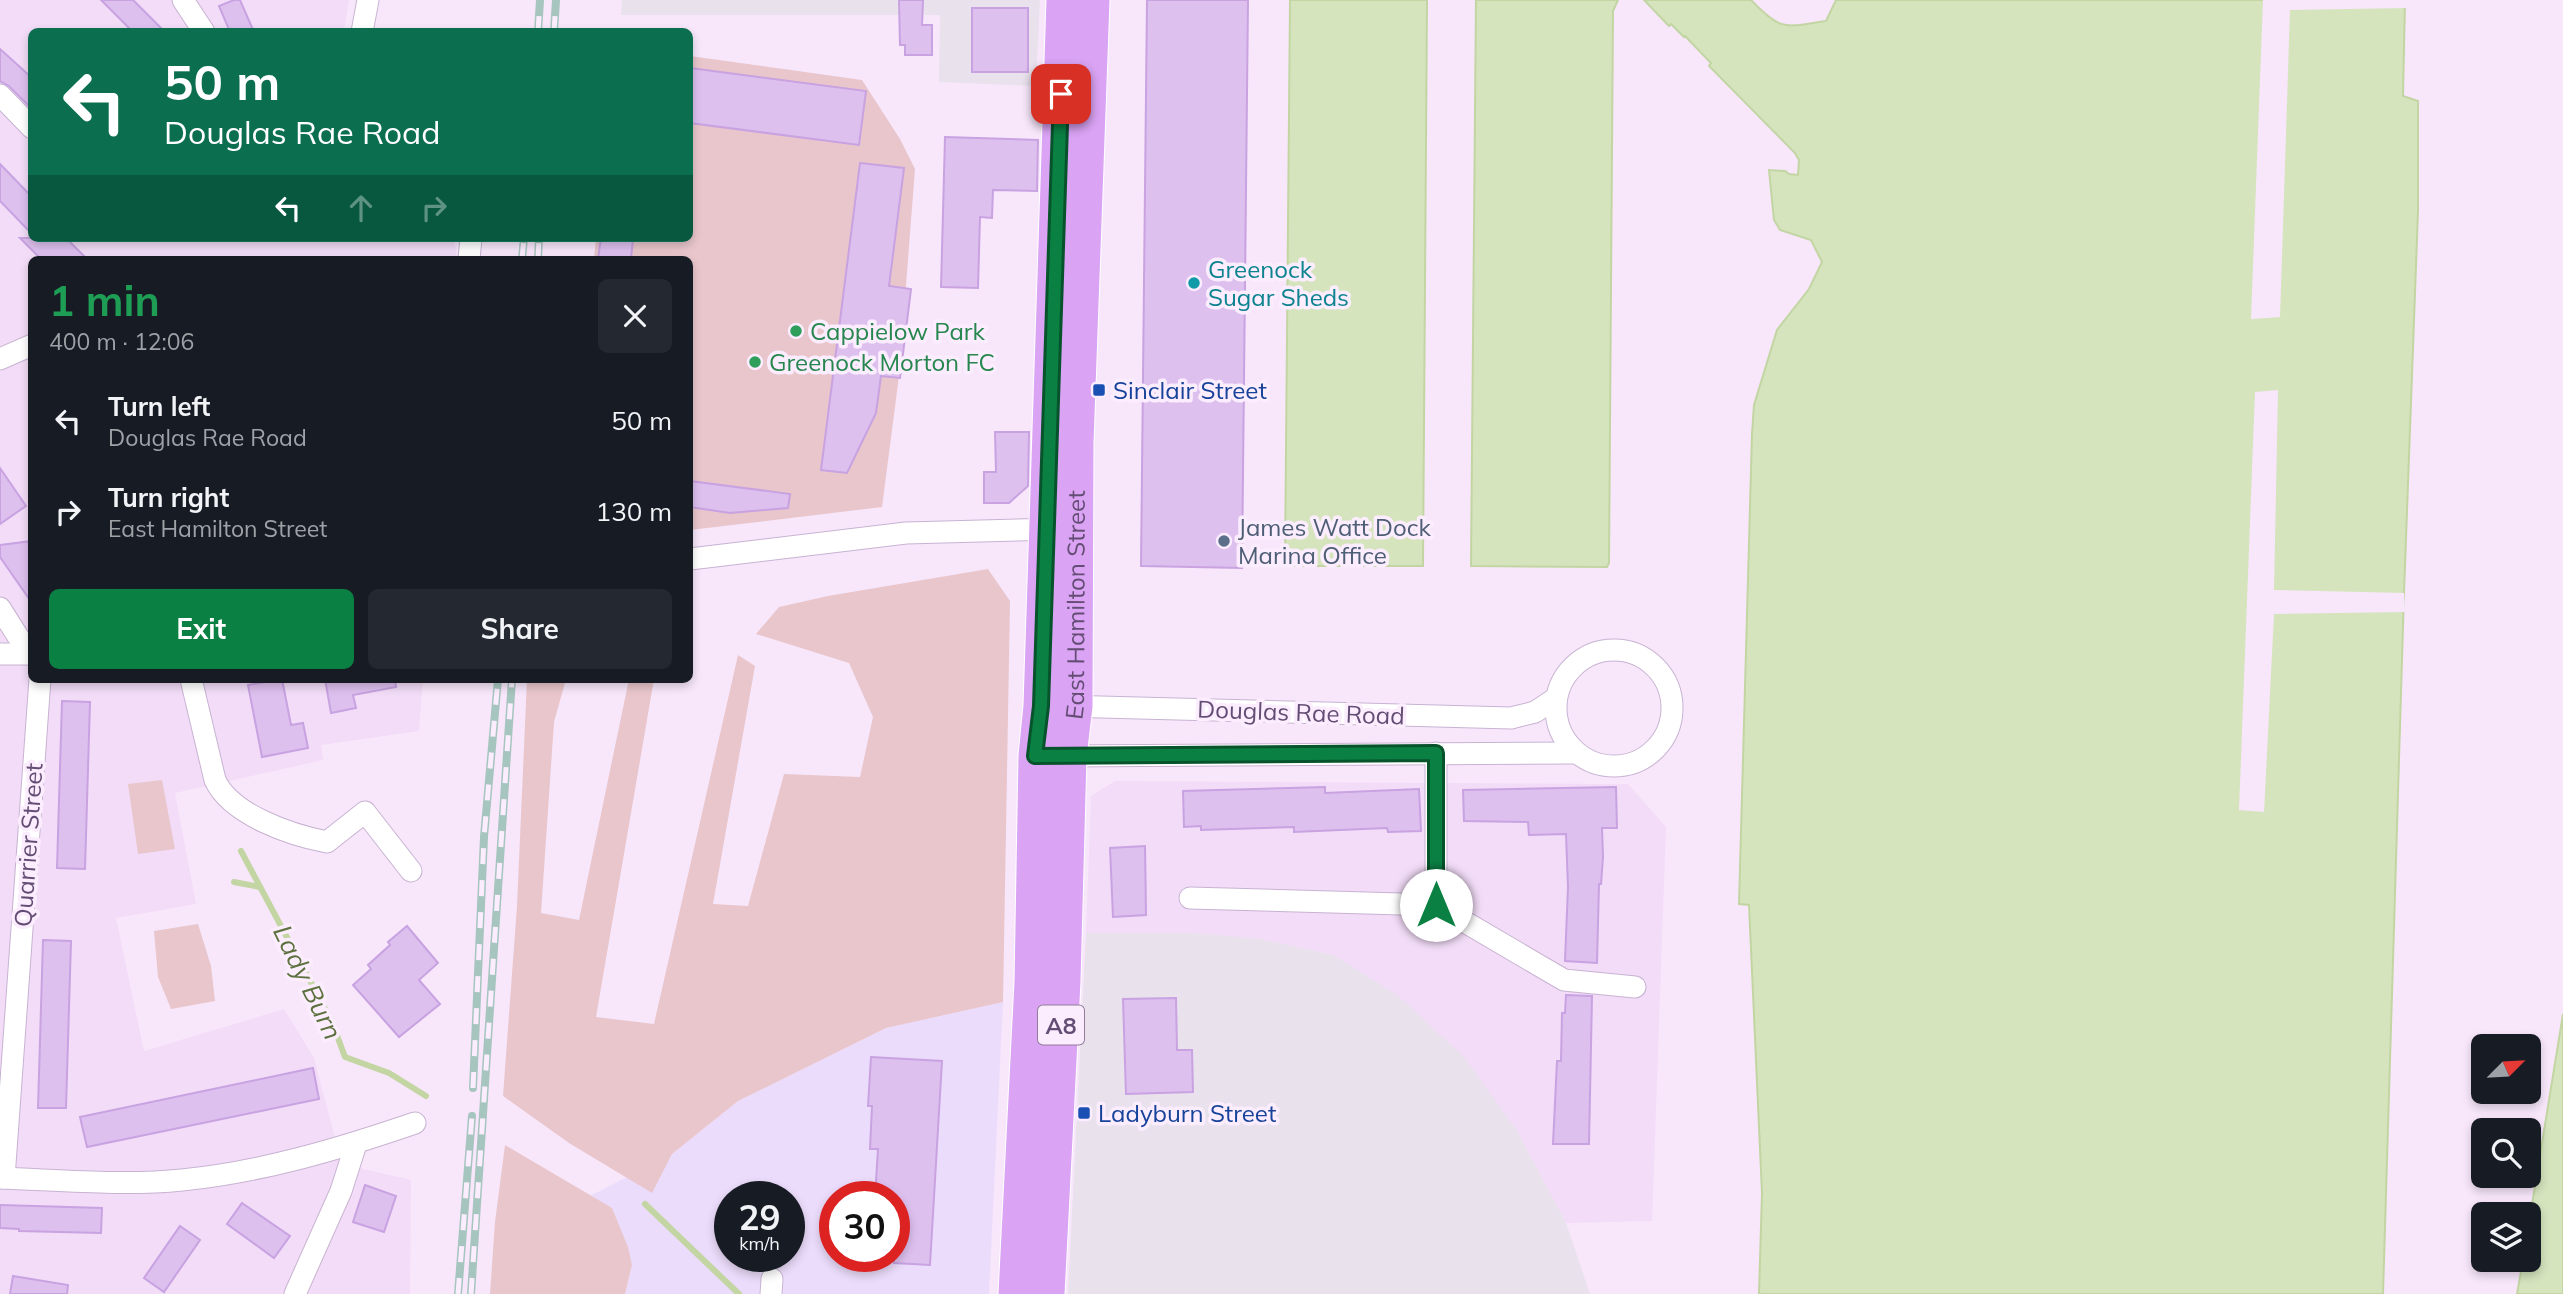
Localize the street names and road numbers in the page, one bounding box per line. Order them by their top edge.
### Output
street label: East Hamilton Street [1059,490,1091,721]
street label: Douglas Rae Road [1197,693,1405,731]
street label: Quarrier Street [7,762,49,928]
road number: A8 [1038,1006,1084,1044]

